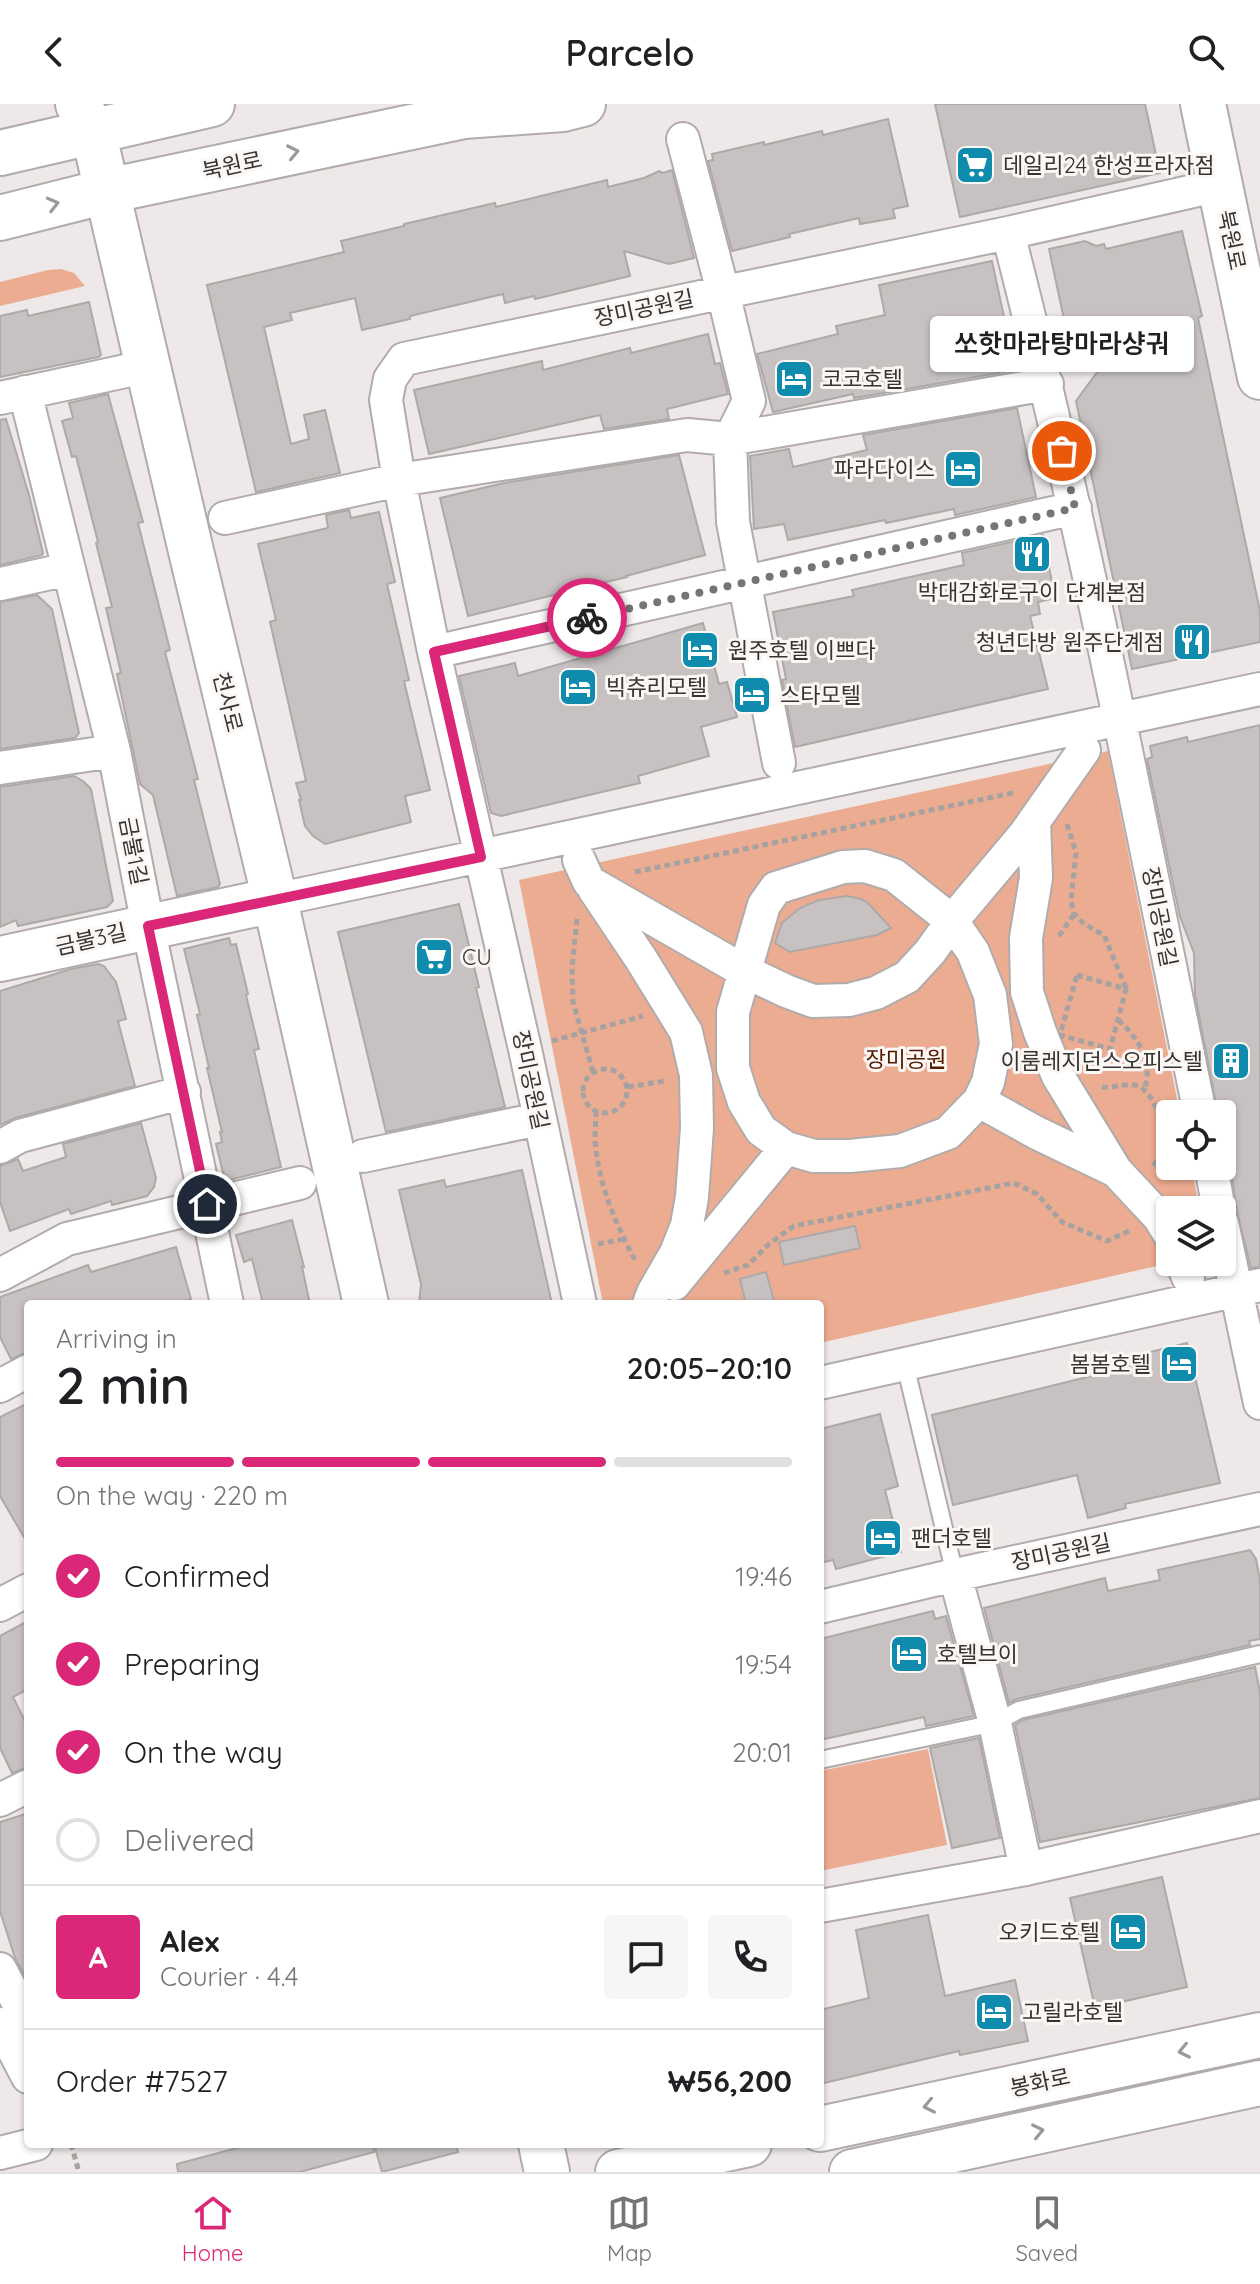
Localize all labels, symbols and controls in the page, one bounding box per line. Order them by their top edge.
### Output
icon: back [32,30,76,74]
text: Parcelo [566,30,694,75]
icon: search [1184,30,1228,74]
one-way arrow [285,144,299,161]
supermarket icon: 데일리24 한성프라자점 [954,144,996,186]
street label: 북원로 [199,145,265,185]
place label: 데일리24 한성프라자점 [1003,151,1215,179]
one-way arrow [46,196,60,213]
street label: 북원로 [1212,207,1252,273]
street label: 장미공원길 [592,284,696,332]
callout: 쏘핫마라탕마라샹궈 [930,315,1194,371]
text: 쏘핫마라탕마라샹궈 [954,327,1170,360]
hotel icon: 코코호텔 [773,358,815,400]
place label: 코코호텔 [822,365,903,393]
pin [1028,417,1096,485]
icon: bag [1040,429,1084,473]
hotel icon: 파라다이스 [942,448,984,490]
place label: 파라다이스 [834,455,935,483]
restaurant icon: 박대감화로구이 단계본점 [1011,533,1053,575]
courier [547,578,627,658]
place label: 박대감화로구이 단계본점 [918,578,1146,606]
icon: bike [565,596,609,640]
restaurant icon: 청년다방 원주단계점 [1171,621,1213,663]
place label: 청년다방 원주단계점 [976,628,1164,656]
hotel icon: 원주호텔 이쁘다 [679,629,721,671]
place label: 원주호텔 이쁘다 [728,636,876,664]
hotel icon: 빅츄리모텔 [557,666,599,708]
street label: 천사로 [207,669,249,735]
place label: 빅츄리모텔 [606,673,707,701]
hotel icon: 스타모텔 [731,674,773,716]
place label: 스타모텔 [780,681,861,709]
street label: 금불1길 [114,815,154,887]
street label: 장미공원길 [1137,865,1183,969]
street label: 금불3길 [53,917,129,961]
supermarket icon: CU [413,936,455,978]
place label: CU [462,943,492,971]
street label: 장미공원길 [507,1028,555,1132]
building icon: 이룸레지던스오피스텔 [1210,1040,1252,1082]
park label: 장미공원 [866,1045,946,1073]
place label: 이룸레지던스오피스텔 [1001,1047,1203,1075]
map controls [1156,1100,1236,1276]
button: locate [1156,1100,1236,1180]
pin [173,1170,241,1238]
icon: home [185,1182,229,1226]
button: layers [1156,1196,1236,1276]
text: Arriving in [56,1322,177,1355]
hotel icon: 봄봄호텔 [1158,1343,1200,1385]
text: 20:05–20:10 [627,1349,792,1387]
place label: 봄봄호텔 [1070,1350,1151,1378]
text: 2 min [56,1352,190,1417]
text: On the way · 220 m [56,1479,288,1512]
hotel icon: 팬더호텔 [862,1517,904,1559]
place label: 팬더호텔 [911,1524,992,1552]
street label: 장미공원길 [1009,1528,1113,1576]
icon: check [56,1554,100,1598]
text: Confirmed [124,1557,270,1595]
text: 19:46 [735,1560,792,1593]
hotel icon: 호텔브이 [888,1633,930,1675]
place label: 호텔브이 [937,1640,1018,1668]
icon: check [56,1642,100,1686]
text: Preparing [124,1645,260,1683]
text: 19:54 [735,1648,792,1681]
icon: check [56,1730,100,1774]
text: On the way [124,1733,283,1771]
text: 20:01 [732,1736,792,1769]
text: Delivered [124,1821,255,1859]
hotel icon: 오키드호텔 [1107,1911,1149,1953]
button: chat [604,1915,688,1999]
button: phone [708,1915,792,1999]
place label: 오키드호텔 [999,1918,1100,1946]
text: Alex [160,1922,219,1960]
text: A [88,1938,108,1976]
text: Courier · 4.4 [160,1960,298,1993]
hotel icon: 고릴라호텔 [973,1991,1015,2033]
place label: 고릴라호텔 [1022,1998,1123,2026]
one-way arrow [1177,2042,1191,2059]
text: Order #7527 [56,2062,228,2100]
text: ₩56,200 [668,2062,792,2100]
street label: 봉화로 [1007,2062,1073,2102]
one-way arrow [923,2096,936,2113]
one-way arrow [1031,2124,1045,2141]
tab: Home [182,2191,243,2267]
tab: Map [607,2191,652,2267]
tab: Saved [1015,2191,1078,2267]

